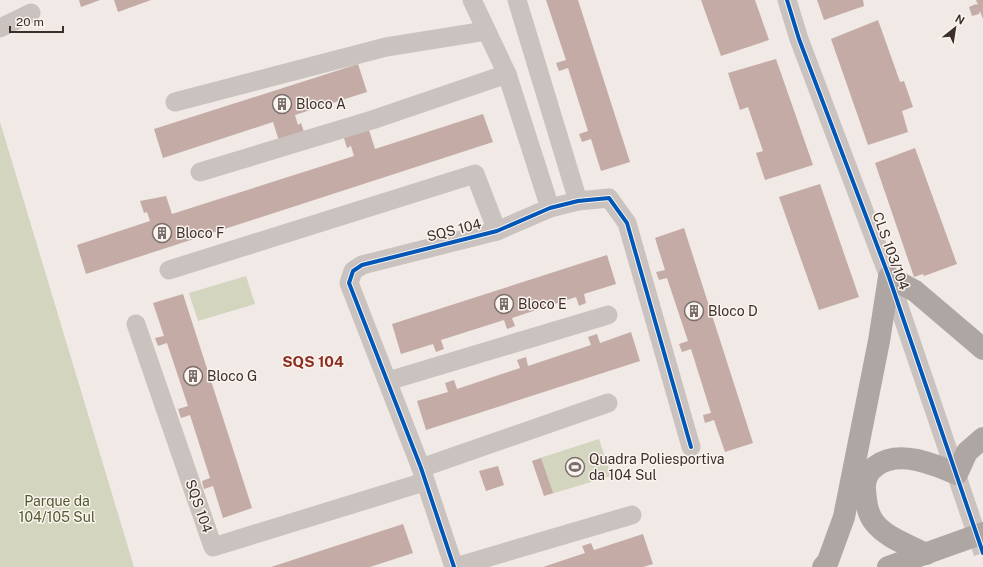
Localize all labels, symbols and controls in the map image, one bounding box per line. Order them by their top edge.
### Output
scale bar [10,8,63,34]
north arrow [935,8,975,48]
text: N [953,12,967,27]
text: 20 m [16,15,44,29]
building icon: Bloco A [271,93,293,115]
place label: Bloco A [296,96,346,112]
street label: CLS 103/104 [870,210,913,292]
street label: SQS 104 [425,215,483,244]
building icon: Bloco F [151,222,173,244]
place label: Bloco F [176,225,224,241]
building icon: Bloco E [493,293,515,315]
place label: Bloco E [518,296,567,312]
building icon: Bloco D [683,300,705,322]
place label: Bloco D [708,303,758,319]
district label: SQS 104 [282,353,344,370]
building icon: Bloco G [182,365,204,387]
place label: Bloco G [207,368,257,384]
place label: Quadra Poliesportiva da 104 Sul [589,451,725,483]
sports icon: Quadra Poliesportiva da 104 Sul [564,456,586,478]
street label: SQS 104 [182,477,216,535]
park label: Parque da 104/105 Sul [19,493,95,525]

